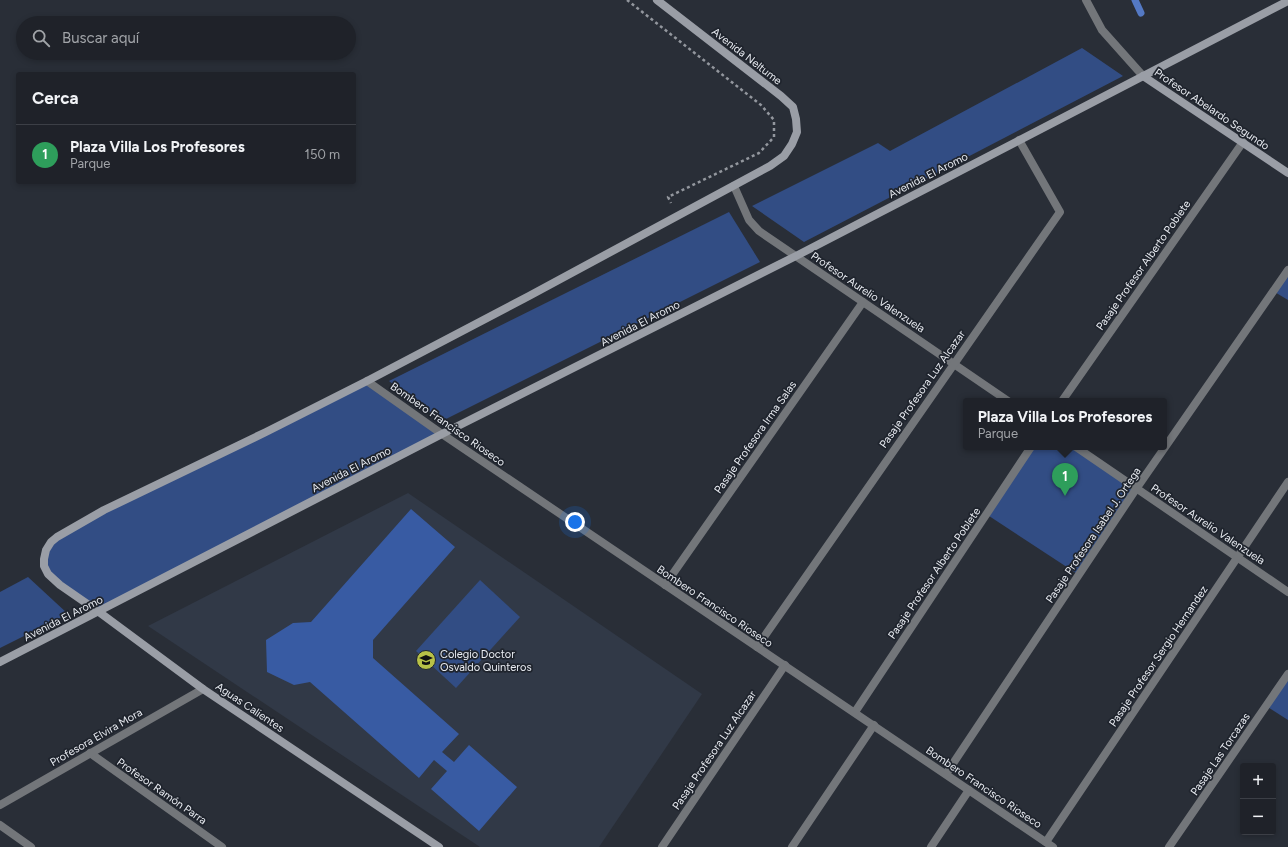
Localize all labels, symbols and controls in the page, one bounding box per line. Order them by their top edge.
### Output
search box [16,16,356,60]
street label: Avenida Neltume [709,25,784,88]
icon: search [30,27,52,49]
text: Buscar aquí [62,29,139,47]
street label: Profesor Abelardo Segundo [1152,66,1272,153]
text: Cerca [32,88,79,108]
text: Plaza Villa Los Profesores [70,138,245,156]
text: 1 [42,147,48,162]
text: 150 m [305,147,340,162]
street label: Avenida El Aromo [886,150,970,201]
text: Parque [70,156,110,171]
street label: Pasaje Profesor Alberto Poblete [1093,198,1193,333]
street label: Profesor Aurelio Valenzuela [808,249,927,335]
street label: Avenida El Aromo [598,298,682,349]
street label: Pasaje Profesora Luz Alcazar [877,328,968,451]
street label: Pasaje Profesora Irma Salas [712,379,799,496]
street label: Bombero Francisco Rioseco [388,380,508,469]
popup [963,398,1167,450]
text: Plaza Villa Los Profesores [978,408,1152,426]
text: Parque [978,426,1018,441]
street label: Avenida El Aromo [309,444,393,495]
pin: 1 [1052,463,1078,496]
street label: Pasaje Profesora Isabel J. Ortega [1043,465,1144,606]
street label: Profesor Aurelio Valenzuela [1148,481,1267,567]
street label: Pasaje Profesor Alberto Poblete [886,505,983,641]
your location [565,512,585,532]
street label: Bombero Francisco Rioseco [654,563,775,650]
street label: Pasaje Profesor Sergio Hernandez [1106,583,1210,729]
street label: Avenida El Aromo [21,593,105,644]
place label: Colegio Doctor Osvaldo Quinteros [440,648,532,674]
school or university icon: Colegio Doctor Osvaldo Quinteros [415,649,437,671]
street label: Aguas Calientes [213,680,286,735]
street label: Pasaje Profesora Luz Alcazar [670,688,759,812]
street label: Profesora Elvira Mora [48,706,145,769]
street label: Pasaje Las Torcazas [1188,711,1253,798]
street label: Bombero Francisco Rioseco [923,744,1044,831]
street label: Profesor Ramón Parra [114,756,209,827]
map controls [1240,763,1276,835]
button: + [1240,763,1276,799]
button: − [1240,799,1276,835]

